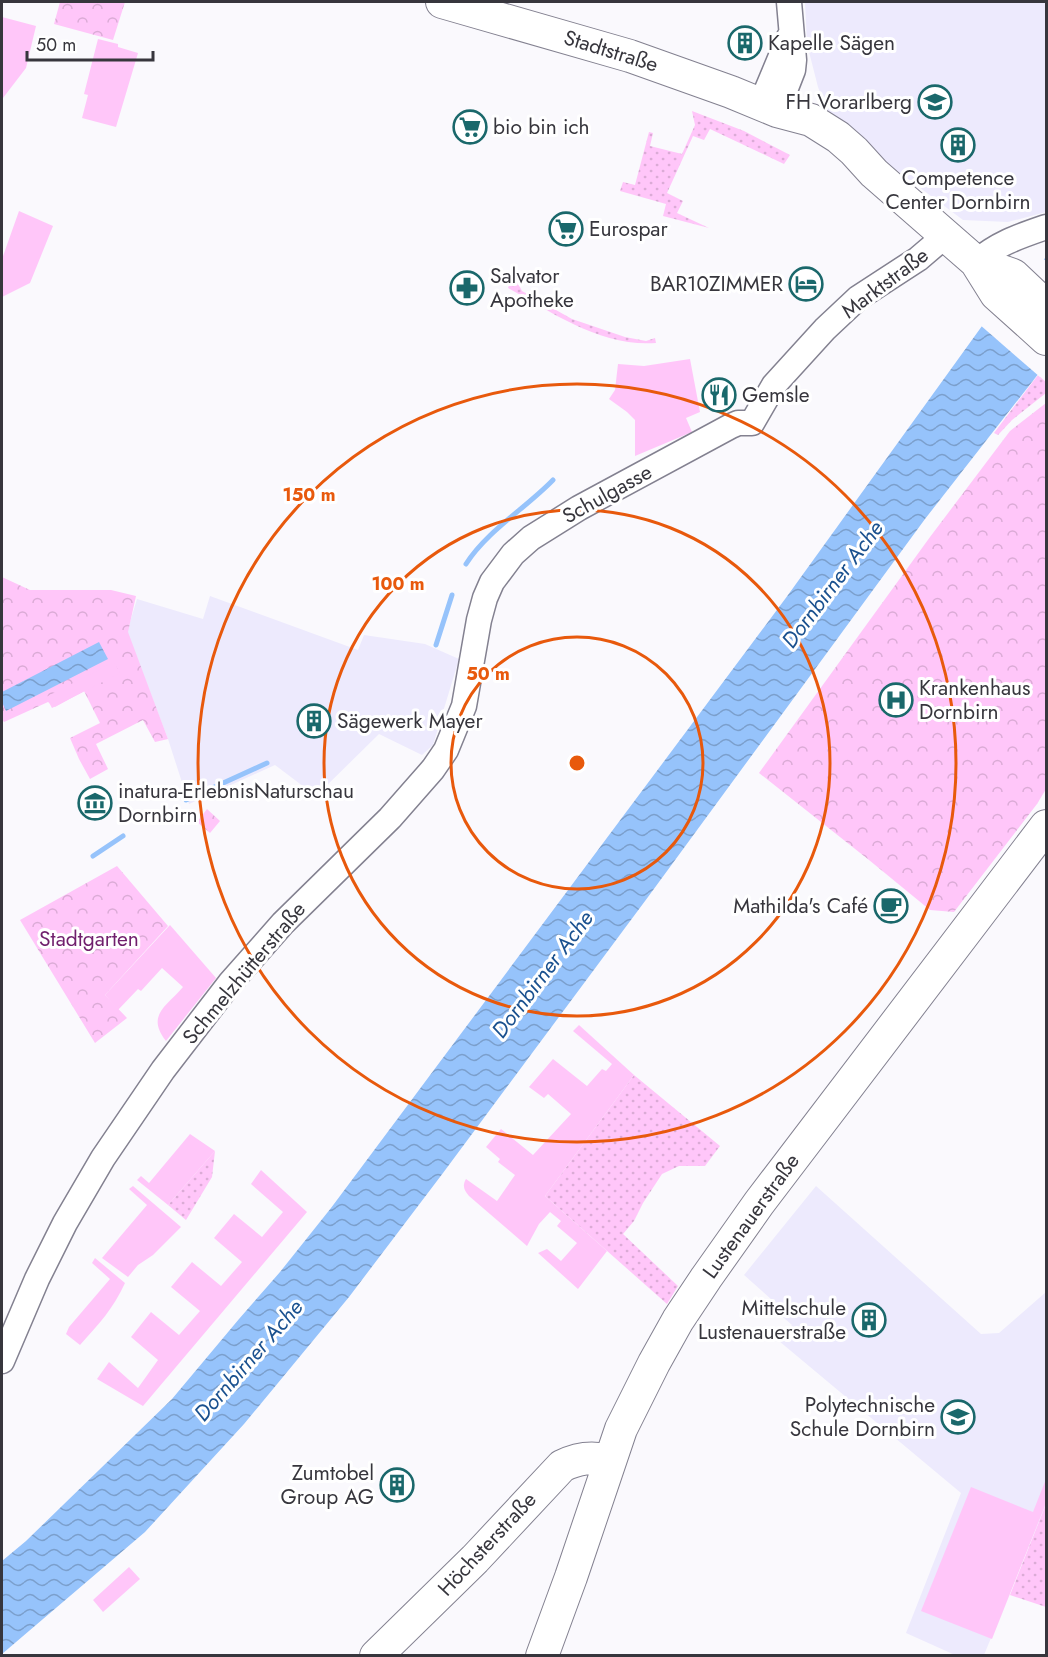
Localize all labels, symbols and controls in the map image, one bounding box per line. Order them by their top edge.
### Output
street label: Stadtstraße [560,22,662,80]
scale bar [27,24,153,62]
building icon: Kapelle Sägen [727,25,763,61]
place label: Kapelle Sägen [768,28,895,58]
text: 50 m [36,32,76,58]
school or university icon: FH Vorarlberg [917,84,953,120]
place label: FH Vorarlberg [786,87,912,117]
supermarket icon: bio bin ich [452,109,488,145]
place label: bio bin ich [493,112,589,142]
building icon: Competence Center Dornbirn [940,127,976,163]
place label: Competence Center Dornbirn [885,163,1031,217]
supermarket icon: Eurospar [548,211,584,247]
place label: Eurospar [589,214,668,244]
street label: Marktstraße [835,240,935,326]
place label: Salvator Apotheke [490,261,574,315]
hotel icon: BAR10ZIMMER [788,266,824,302]
place label: BAR10ZIMMER [650,269,783,299]
pharmacy icon: Salvator Apotheke [449,270,485,306]
restaurant icon: Gemsle [701,377,737,413]
place label: Gemsle [742,380,810,410]
street label: Schulgasse [557,457,657,531]
text: 150 m [283,482,335,508]
water label: Dornbirner Ache [773,514,891,654]
text: 100 m [371,571,425,597]
text: 50 m [466,661,510,687]
place label: Krankenhaus Dornbirn [919,673,1031,727]
hospital icon: Krankenhaus Dornbirn [878,682,914,718]
building icon: Sägewerk Mayer [296,703,332,739]
place label: Sägewerk Mayer [337,706,483,736]
centre of rings [567,753,587,773]
place label: inatura-ErlebnisNaturschau Dornbirn [118,776,354,830]
museum icon: inatura-ErlebnisNaturschau Dornbirn [77,785,113,821]
cafe icon: Mathilda's Café [873,888,909,924]
place label: Mathilda's Café [733,891,868,921]
street label: Schmelzhütterstraße [175,895,313,1051]
water label: Dornbirner Ache [483,904,601,1044]
park label: Stadtgarten [39,924,139,954]
street label: Lustenauerstraße [695,1147,807,1285]
water label: Dornbirner Ache [186,1292,310,1428]
place label: Mittelschule Lustenauerstraße [698,1293,846,1347]
building icon: Mittelschule Lustenauerstraße [851,1302,887,1338]
place label: Polytechnische Schule Dornbirn [790,1390,935,1444]
school or university icon: Polytechnische Schule Dornbirn [940,1399,976,1435]
place label: Zumtobel Group AG [281,1458,374,1512]
building icon: Zumtobel Group AG [379,1467,415,1503]
street label: Höchsterstraße [431,1485,543,1603]

